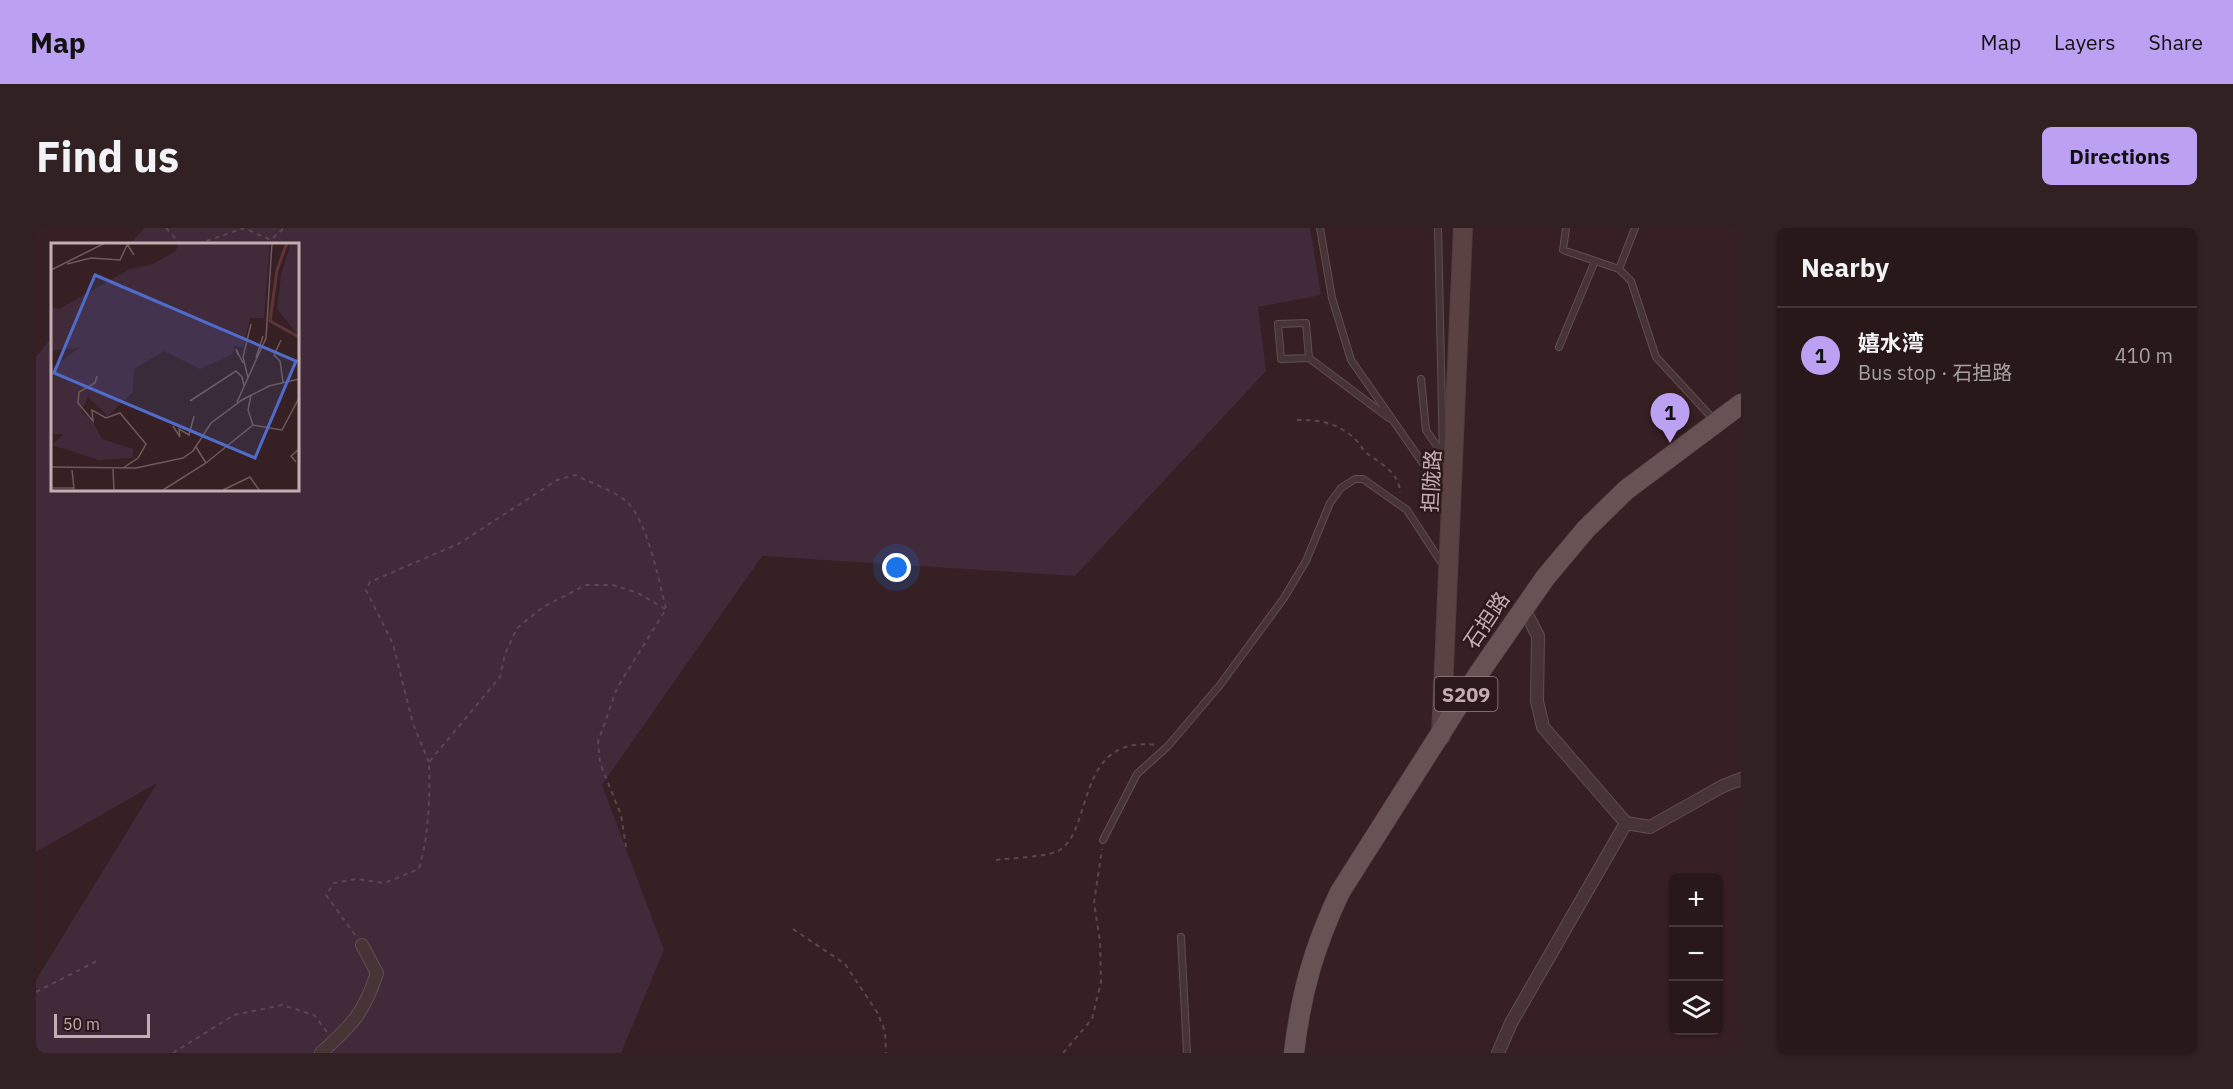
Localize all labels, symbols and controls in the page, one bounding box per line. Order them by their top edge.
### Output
text: Map [30,24,86,61]
text: Map [1981,28,2021,56]
text: Layers [2054,28,2116,56]
text: Share [2149,28,2203,56]
button: Directions [2042,127,2197,185]
text: Find us [36,129,179,184]
inset map [51,243,298,490]
text: Nearby [1801,250,1889,284]
text: 嬉水湾 [1858,328,1924,357]
text: 1 [1815,342,1827,369]
text: 410 m [2115,342,2173,369]
text: Bus stop · 石担路 [1858,359,2012,386]
pin: 1 [1650,394,1690,443]
street label: 担陇路 [1415,449,1447,513]
your location [882,553,911,582]
street label: 石担路 [1457,586,1515,654]
road number: S209 [1434,677,1498,711]
map controls [1669,873,1723,1035]
button: + [1669,873,1723,927]
button: − [1669,927,1723,981]
button: layers [1669,981,1723,1035]
scale bar [54,1011,150,1038]
text: 50 m [63,1014,100,1034]

